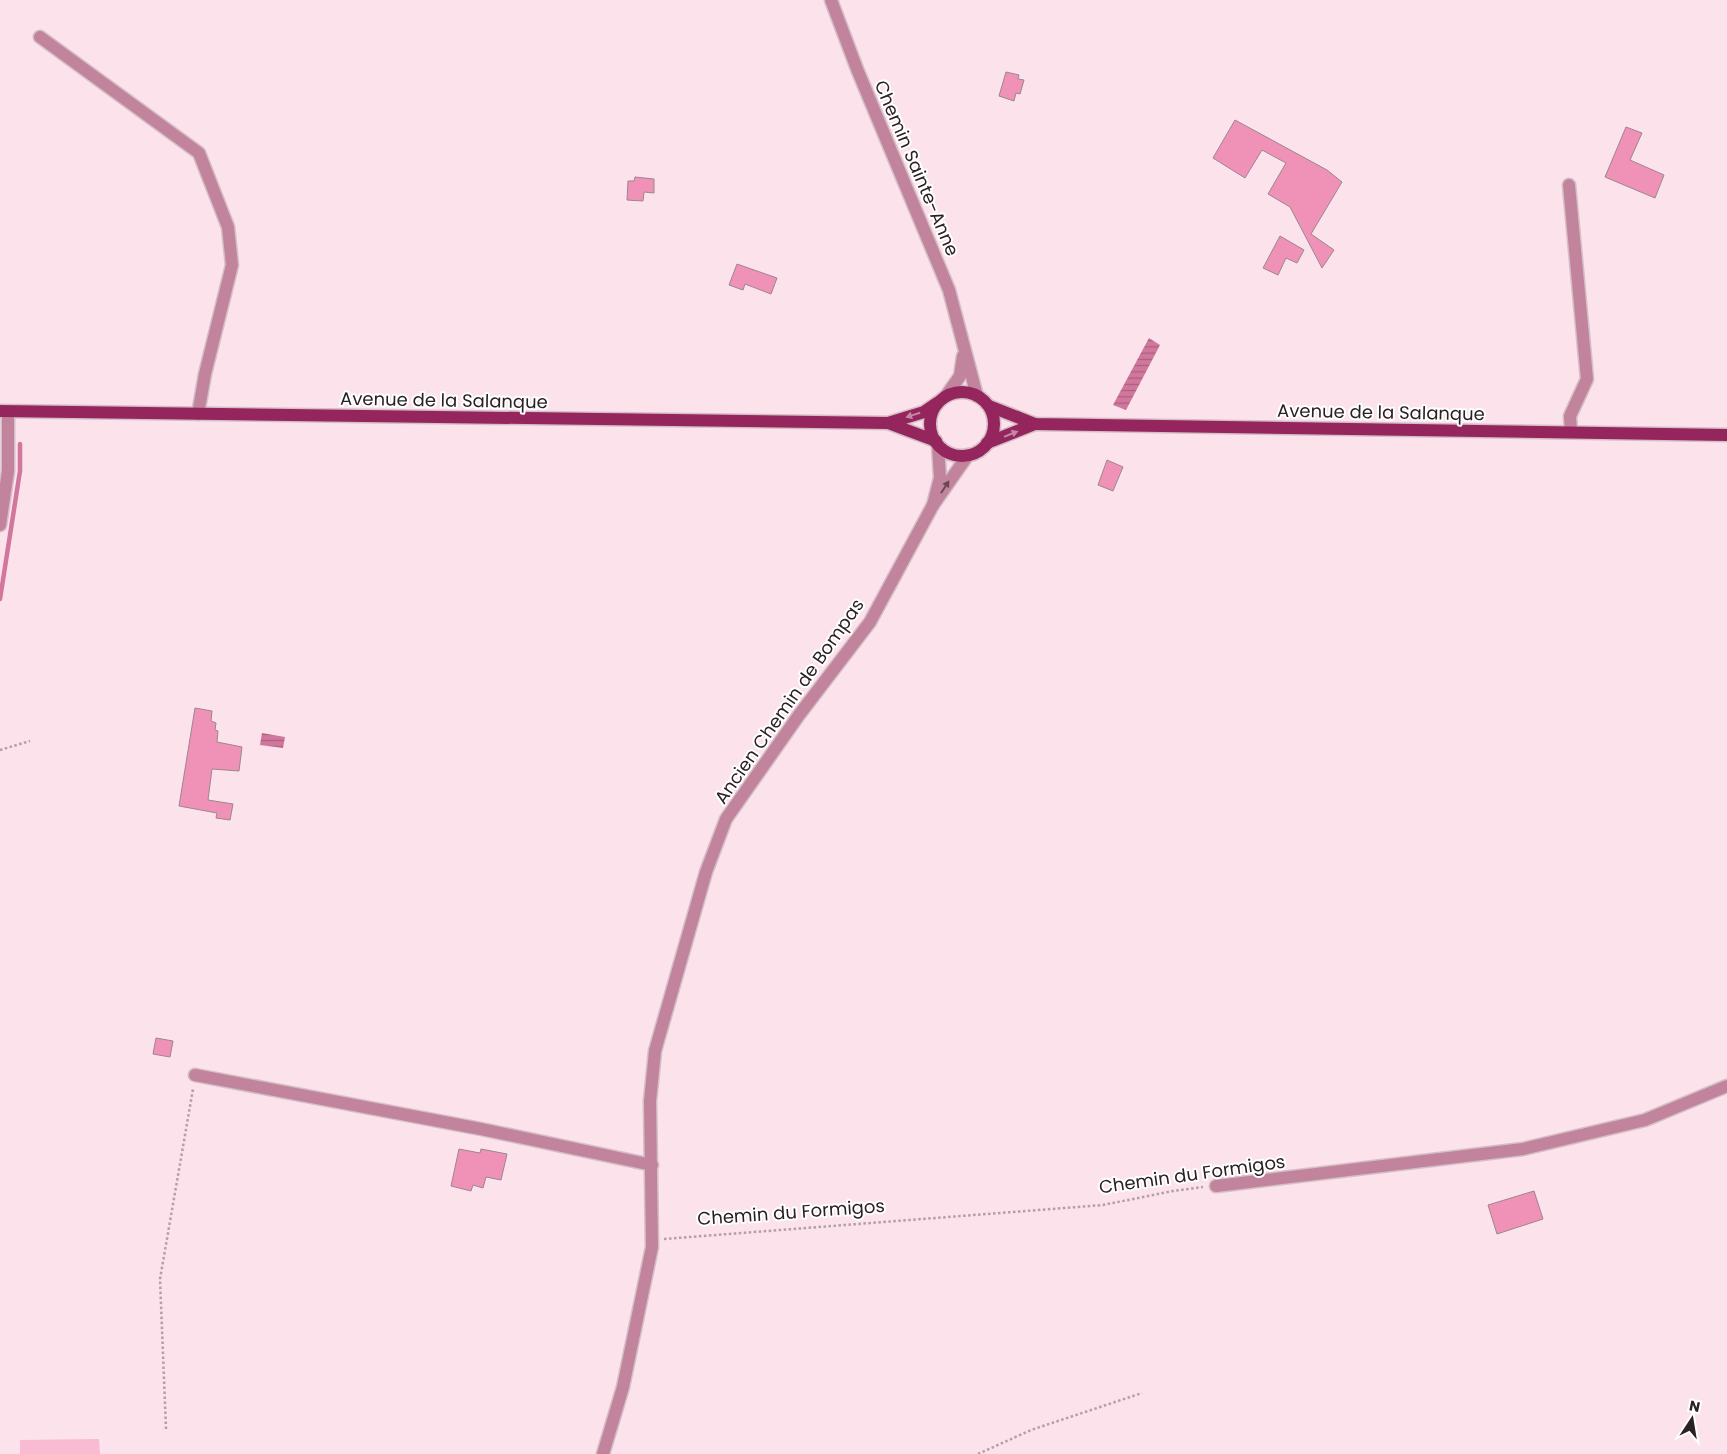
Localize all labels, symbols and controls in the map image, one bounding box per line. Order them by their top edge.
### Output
street label: Chemin Sainte-Anne [869,76,965,260]
street label: Avenue de la Salanque [340,386,548,414]
street label: Avenue de la Salanque [1277,398,1485,426]
one-way arrow [906,412,921,420]
one-way arrow [1004,429,1018,437]
one-way arrow [940,480,950,493]
street label: Ancien Chemin de Bompas [708,593,870,809]
street label: Chemin du Formigos [1097,1149,1287,1199]
street label: Chemin du Formigos [696,1193,886,1231]
north arrow [1667,1394,1717,1444]
text: N [1687,1395,1702,1417]

